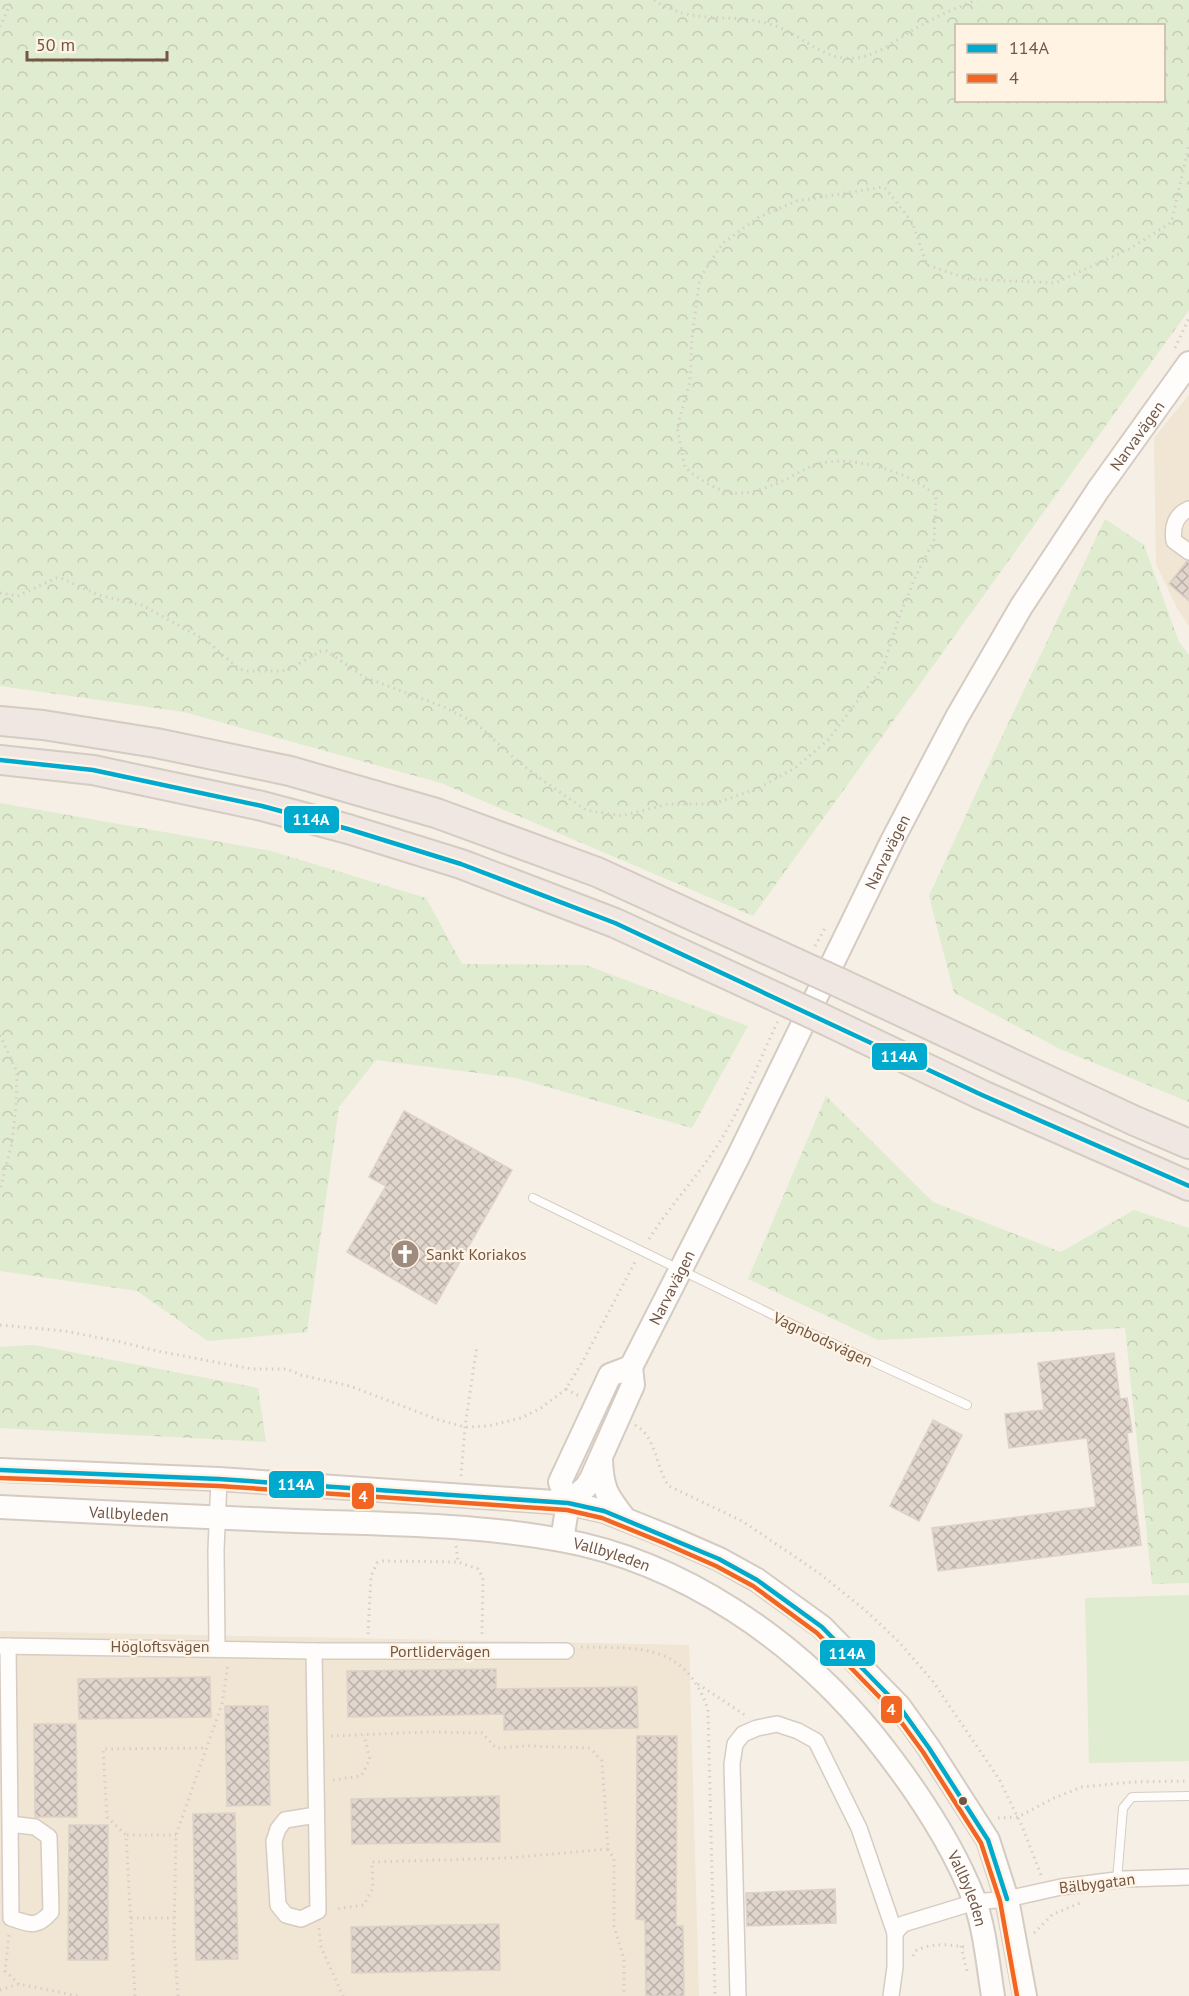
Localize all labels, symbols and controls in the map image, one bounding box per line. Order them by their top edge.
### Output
scale bar [27,24,166,62]
legend [955,24,1165,102]
text: 50 m [36,33,75,56]
text: 114A [1009,36,1049,59]
text: 4 [1009,66,1019,89]
street label: Narvavägen [1105,397,1169,474]
line badge: 114A [283,805,340,834]
text: 114A [293,809,330,829]
street label: Narvavägen [860,811,914,892]
line badge: 114A [871,1042,928,1071]
text: 114A [881,1046,918,1066]
church icon: Sankt Koriakos [389,1238,421,1270]
place label: Sankt Koriakos [426,1244,527,1264]
street label: Narvavägen [644,1247,699,1328]
street label: Vagnbodsvägen [769,1307,876,1371]
line badge: 114A [268,1470,325,1499]
text: 114A [278,1474,315,1494]
line badge: 4 [351,1482,375,1510]
text: 4 [358,1486,368,1506]
street label: Vallbyleden [88,1501,169,1525]
street label: Vallbyleden [570,1532,653,1575]
street label: Högloftsvägen [110,1636,210,1656]
line badge: 114A [819,1639,876,1667]
street label: Portlidervägen [390,1641,490,1661]
text: 114A [829,1643,866,1663]
line badge: 4 [880,1695,903,1724]
text: 4 [886,1699,896,1719]
unlabelled marker [957,1795,969,1807]
street label: Vallbyleden [943,1846,991,1928]
street label: Bälbygatan [1058,1868,1136,1898]

